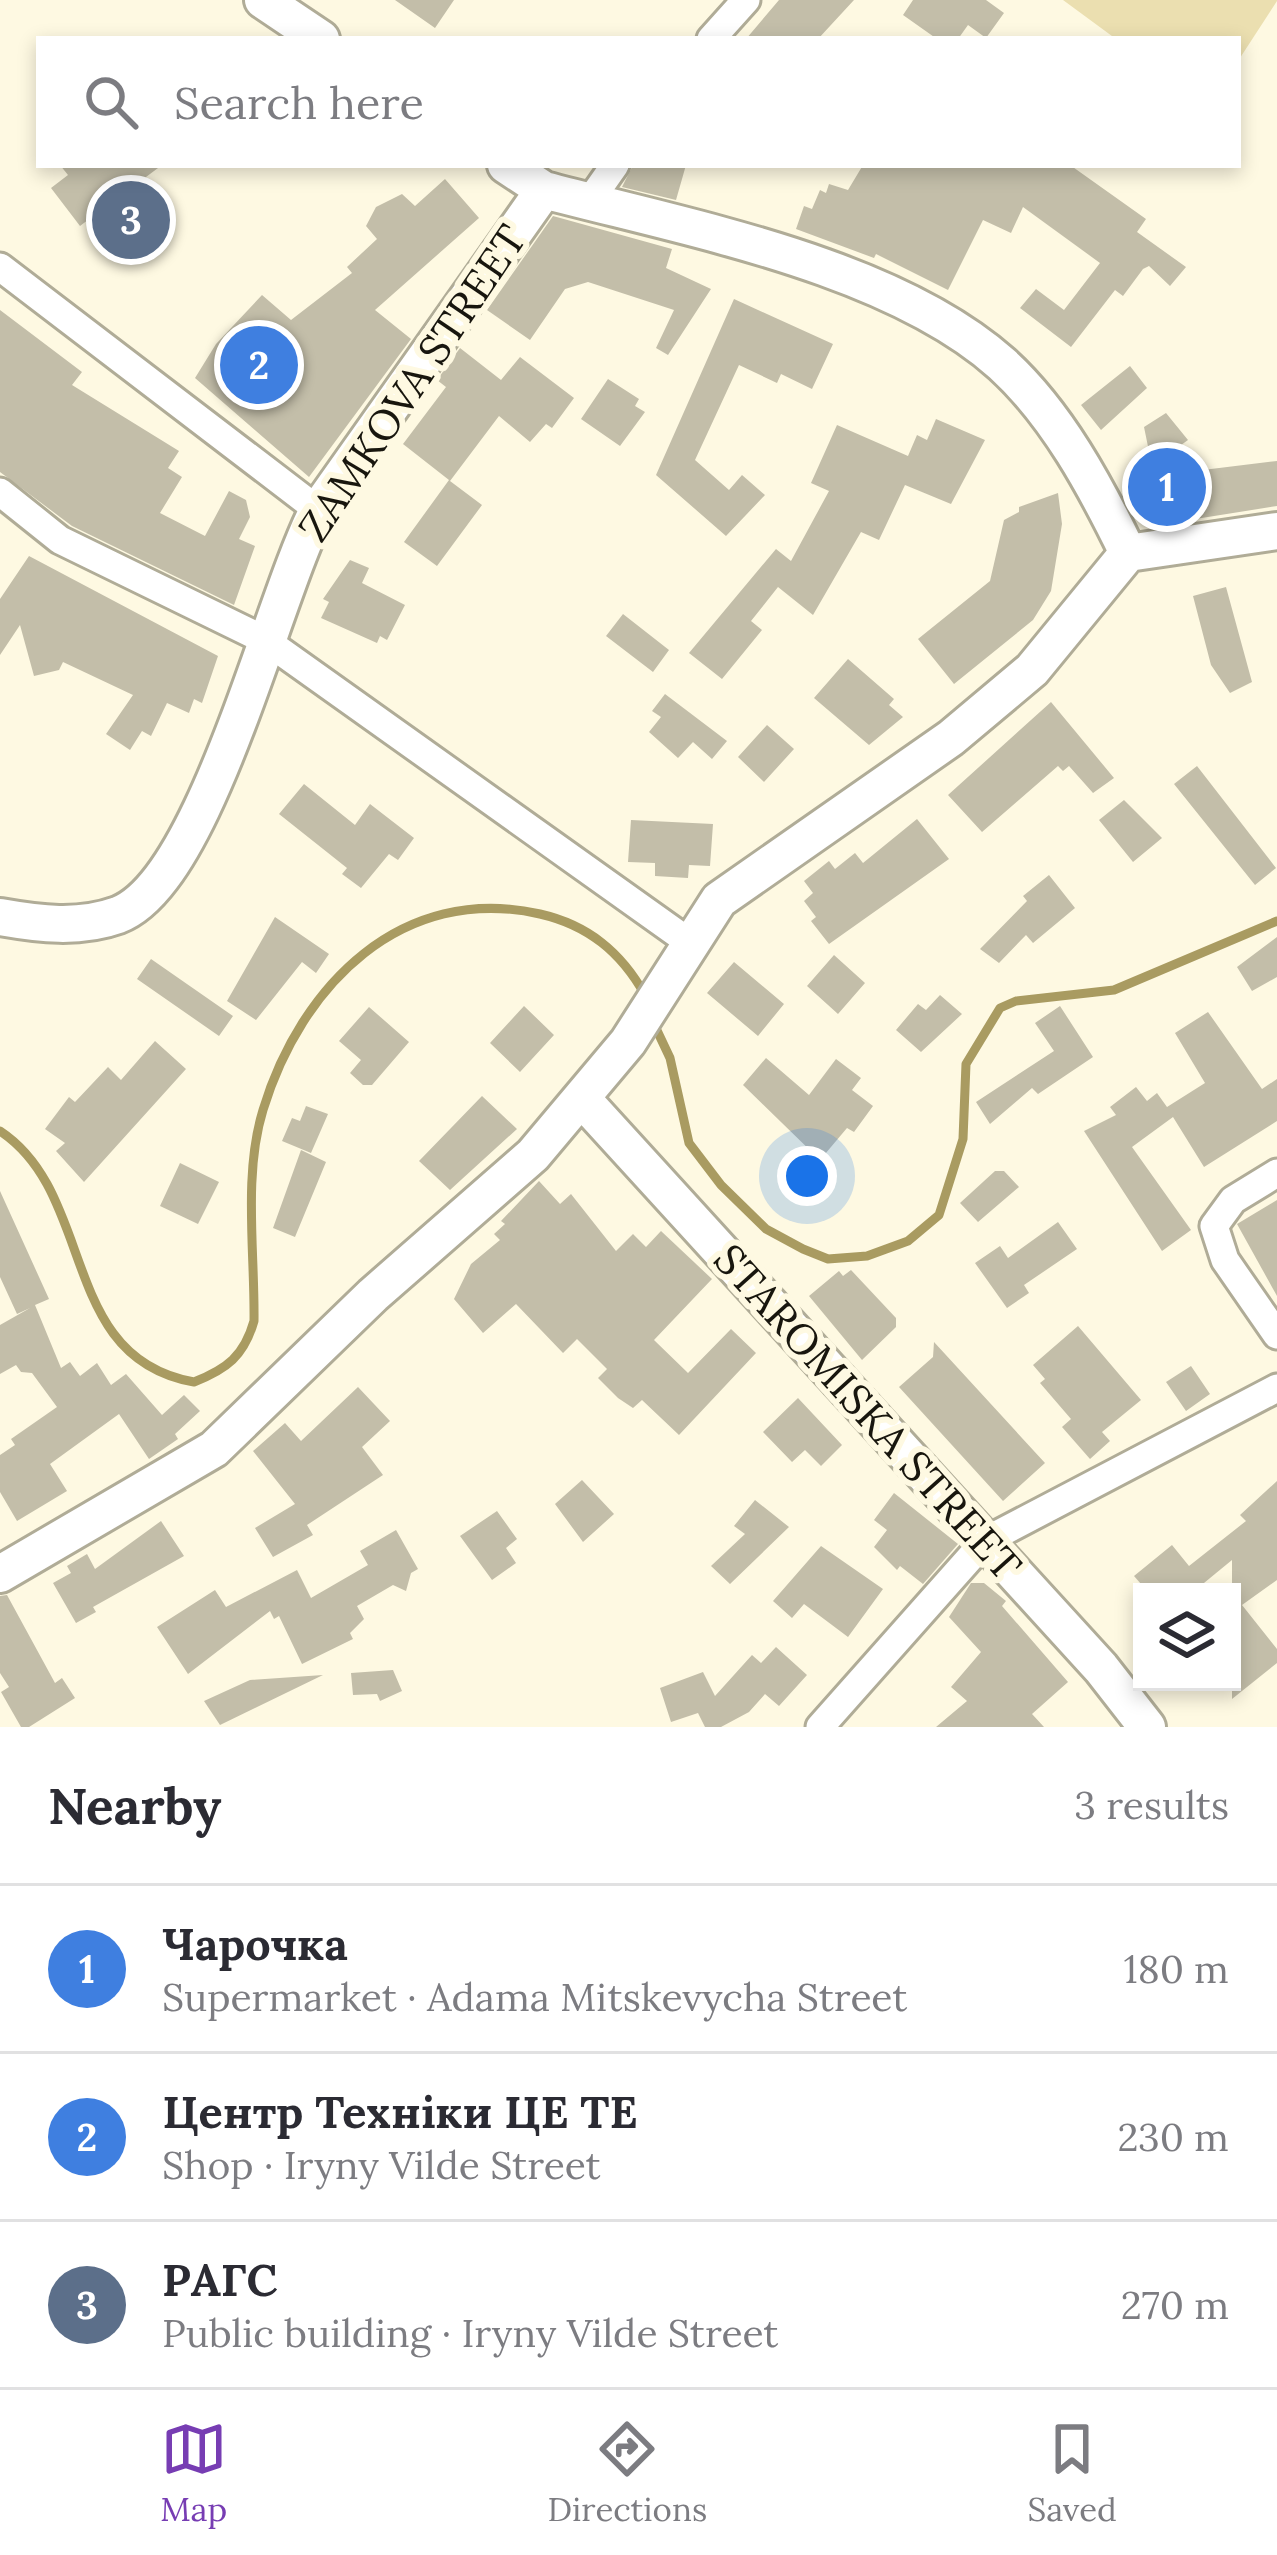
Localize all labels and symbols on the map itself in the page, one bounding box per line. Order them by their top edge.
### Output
pin: 3 [92,175,170,265]
street label: ZAMKOVA STREET [286,214,538,552]
pin: 2 [220,320,298,410]
pin: 1 [1128,442,1206,532]
your location [777,1146,837,1206]
street label: STAROMISKA STREET [703,1233,1033,1591]

